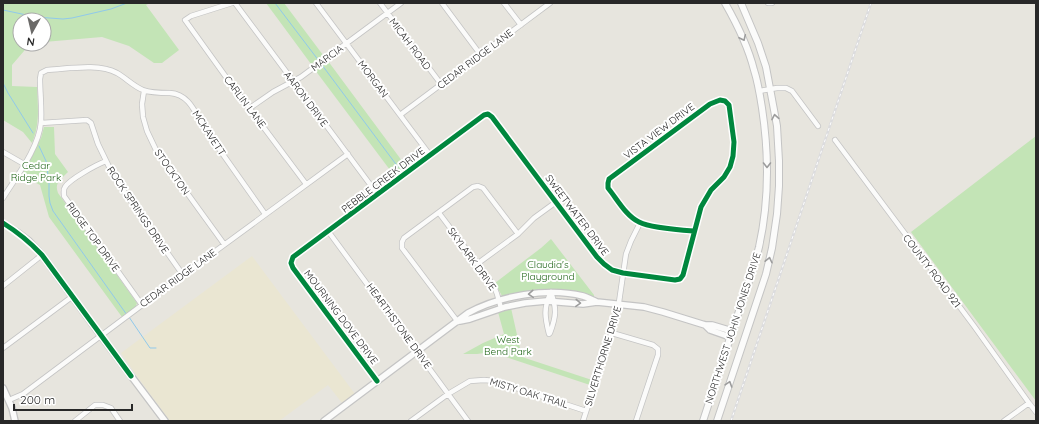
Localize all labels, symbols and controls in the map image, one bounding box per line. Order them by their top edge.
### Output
north arrow [12,12,52,52]
street label: MICAH ROAD [386,15,434,73]
street label: CEDAR RIDGE LANE [434,26,516,92]
text: N [26,34,36,49]
one-way arrow [738,34,746,41]
street label: MARCIA [308,42,346,74]
street label: MORGAN [355,58,391,100]
street label: AARON DRIVE [281,69,331,129]
street label: CARLIN LANE [221,73,269,131]
street label: VISTA VIEW DRIVE [621,100,697,162]
street label: MCKAVETT [189,108,229,158]
one-way arrow [772,114,780,121]
street label: PEBBLE CREEK DRIVE [339,144,428,216]
street label: STOCKTON [151,146,193,198]
park label: Cedar Ridge Park [11,159,61,184]
one-way arrow [763,162,771,168]
street label: ROCK SPRINGS DRIVE [104,164,172,256]
street label: SWEETWATER DRIVE [542,172,612,258]
street label: RIDGE TOP DRIVE [63,200,123,275]
street label: SKYLARK DRIVE [445,225,499,293]
street label: COUNTY ROAD 921 [900,232,964,310]
street label: CEDAR RIDGE LANE [137,246,219,310]
street label: NORTHWEST JOHN JONES DRIVE [702,250,764,405]
one-way arrow [764,257,773,264]
park label: Claudia's Playground [521,258,575,283]
street label: MOURNING DOVE DRIVE [301,267,381,367]
street label: HEARTHSTONE DRIVE [364,281,435,372]
one-way arrow [528,289,534,298]
one-way arrow [575,299,581,307]
street label: SILVERTHORNE DRIVE [582,304,624,408]
park label: West Bend Park [484,333,532,358]
street label: MISTY OAK TRAIL [488,375,570,411]
one-way arrow [724,381,733,388]
scale bar [14,386,132,412]
text: 200 m [20,392,55,407]

